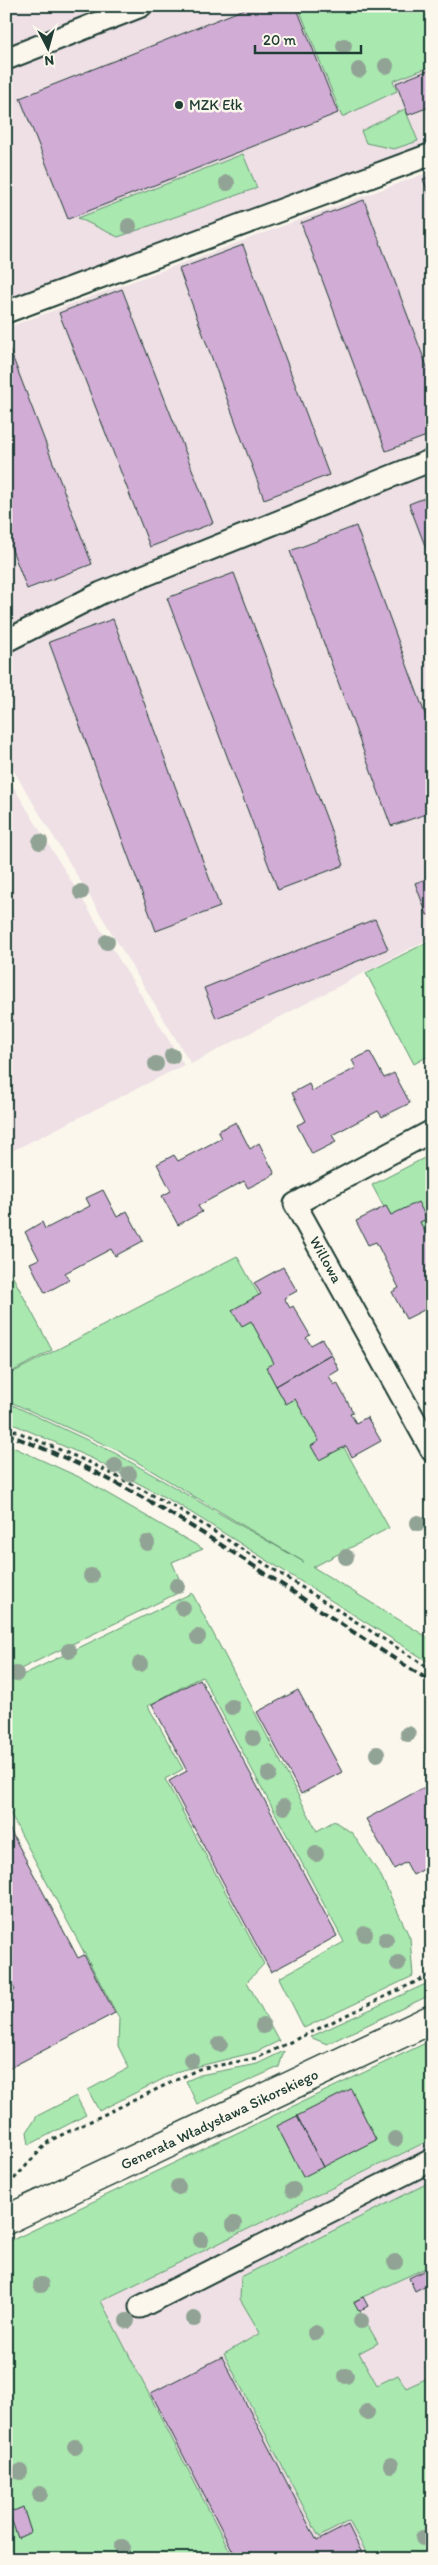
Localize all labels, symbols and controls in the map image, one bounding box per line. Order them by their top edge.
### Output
north arrow [22,22,72,72]
scale bar [255,22,362,54]
text: 20 m [263,31,297,49]
text: N [44,51,55,69]
place label: MZK Ełk [189,96,243,114]
marker: MZK Ełk [173,99,185,111]
street label: Willowa [306,1233,346,1287]
street label: Generała Władysława Sikorskiego [118,2065,321,2174]

